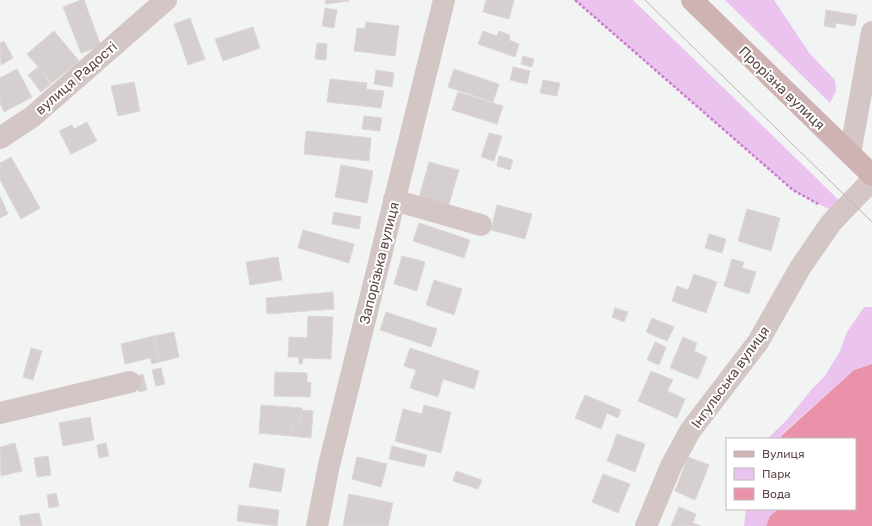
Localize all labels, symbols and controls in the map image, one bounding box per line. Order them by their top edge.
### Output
street label: вулиця Радості [32,38,121,119]
street label: Прорізна вулиця [735,43,828,134]
street label: Запорізька вулиця [356,200,403,326]
street label: Інгульська вулиця [688,323,773,432]
legend [726,438,856,510]
text: Вулиця [762,447,804,461]
text: Парк [762,467,791,481]
text: Вода [762,487,791,501]

